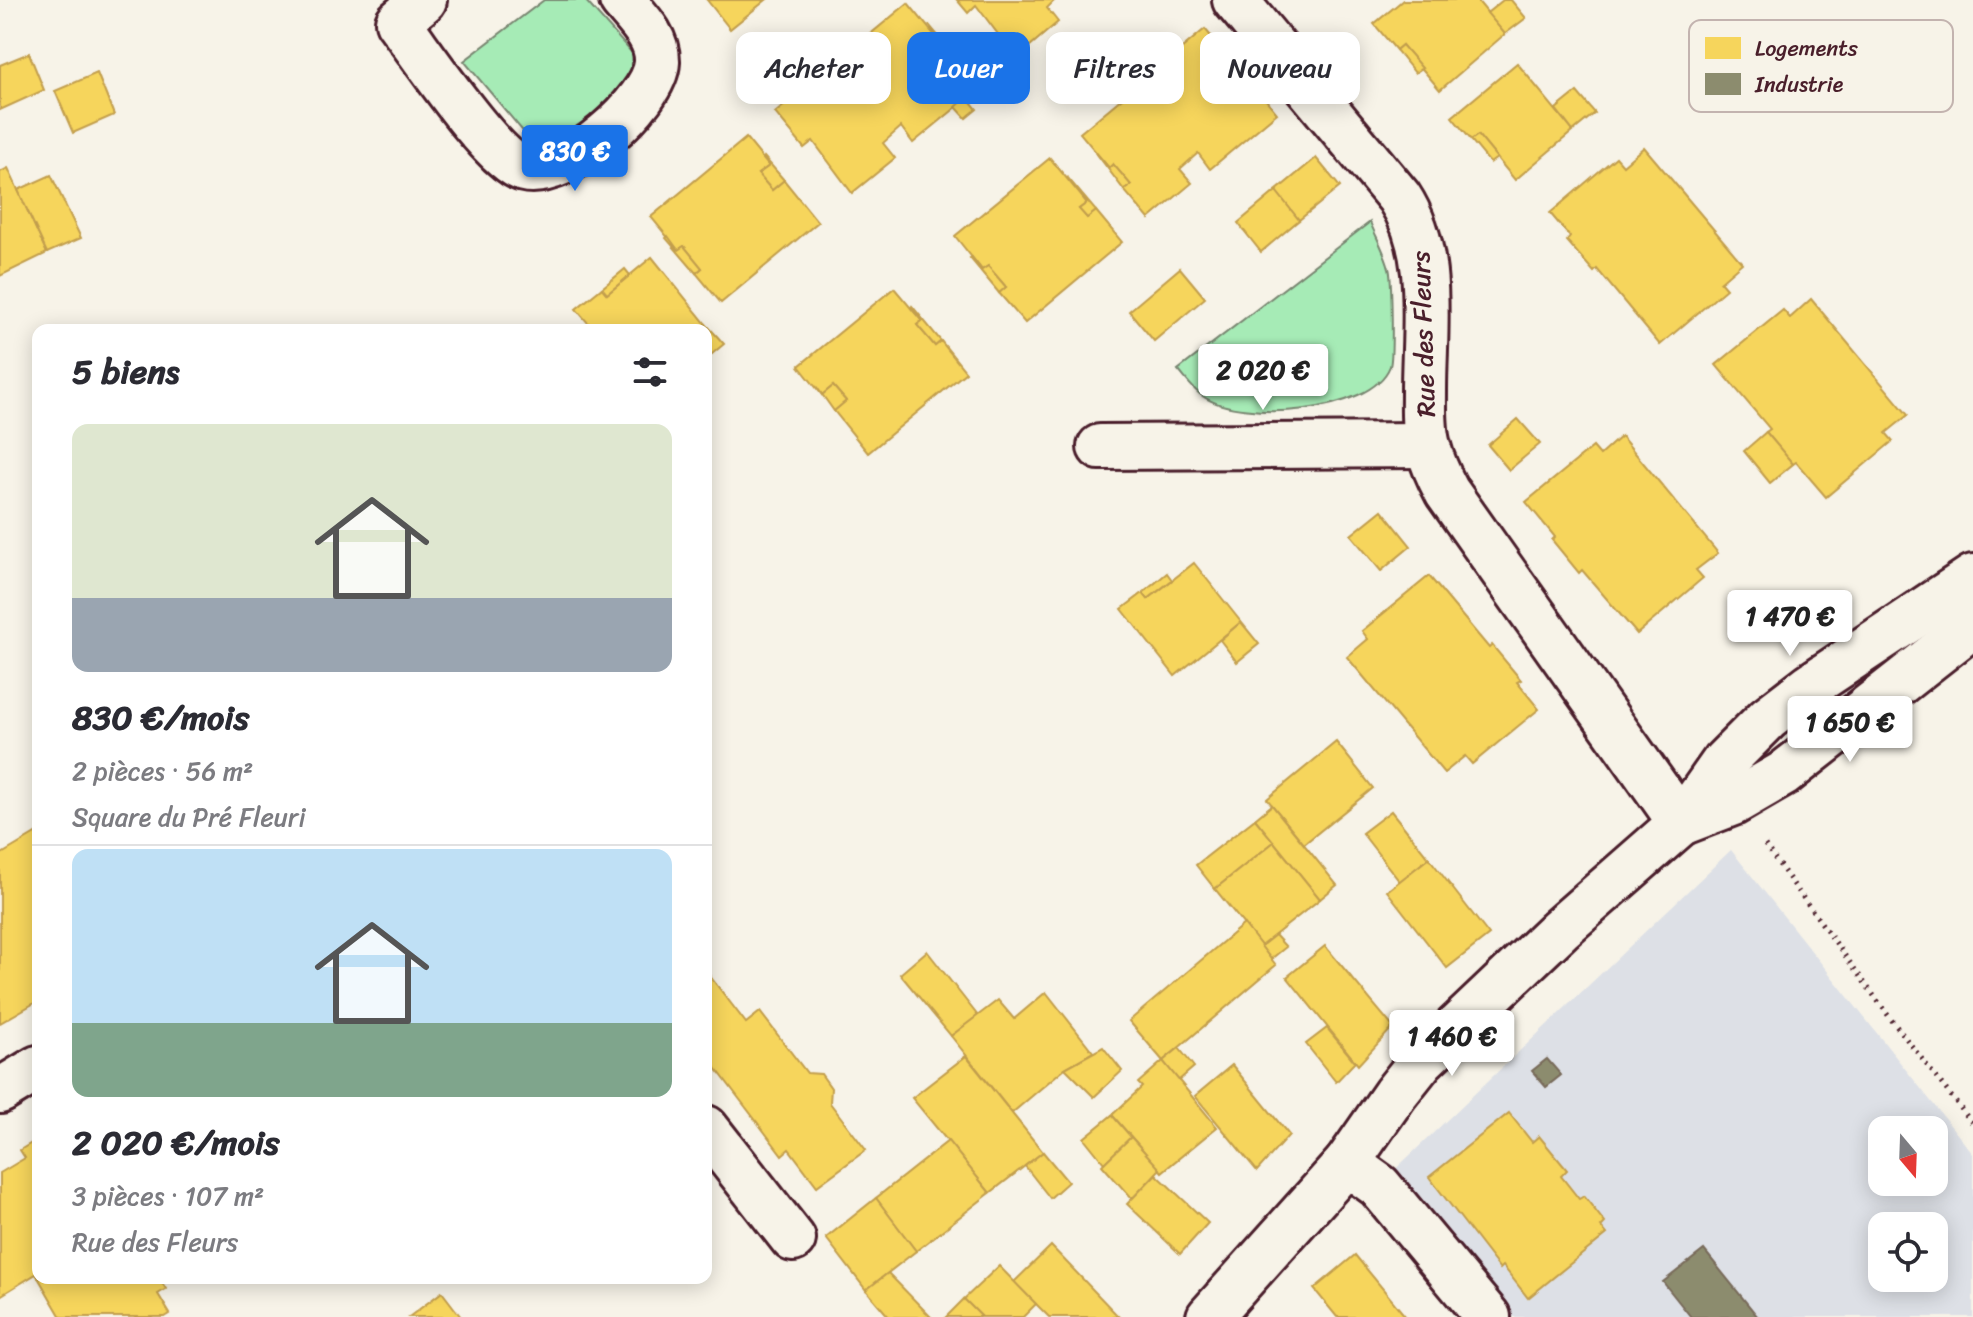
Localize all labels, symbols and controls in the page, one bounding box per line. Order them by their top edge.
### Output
legend [1689,20,1953,112]
text: Logements [1755,29,1859,68]
chip: Acheter [736,32,891,104]
chip: Louer [907,32,1030,104]
chip: Filtres [1046,32,1184,104]
chip: Nouveau [1200,32,1360,104]
text: Industrie [1754,65,1844,104]
pin: 830 € [519,125,631,193]
text: 830 € [540,128,610,174]
street label: Rue des Fleurs [1397,250,1449,418]
text: 5 biens [72,342,179,402]
pin: 2 020 € [1189,344,1337,412]
text: 2 020 € [1216,347,1310,393]
icon: filters [628,350,672,394]
icon: home [300,476,444,620]
pin: 1 470 € [1716,590,1864,658]
text: 1 470 € [1745,593,1835,639]
text: 830 €/mois [72,688,249,748]
pin: 1 650 € [1776,696,1924,764]
text: 1 650 € [1805,699,1895,745]
text: 2 pièces · 56 m² [72,748,253,794]
text: Square du Pré Fleuri [72,794,306,840]
icon: home [300,901,444,1045]
pin: 1 460 € [1378,1010,1526,1078]
text: 1 460 € [1407,1013,1497,1059]
text: 2 020 €/mois [72,1113,280,1173]
north arrow [1868,1116,1948,1196]
map controls [1868,1116,1948,1292]
text: 3 pièces · 107 m² [72,1173,264,1219]
button: locate [1868,1212,1948,1292]
text: Rue des Fleurs [72,1219,238,1265]

